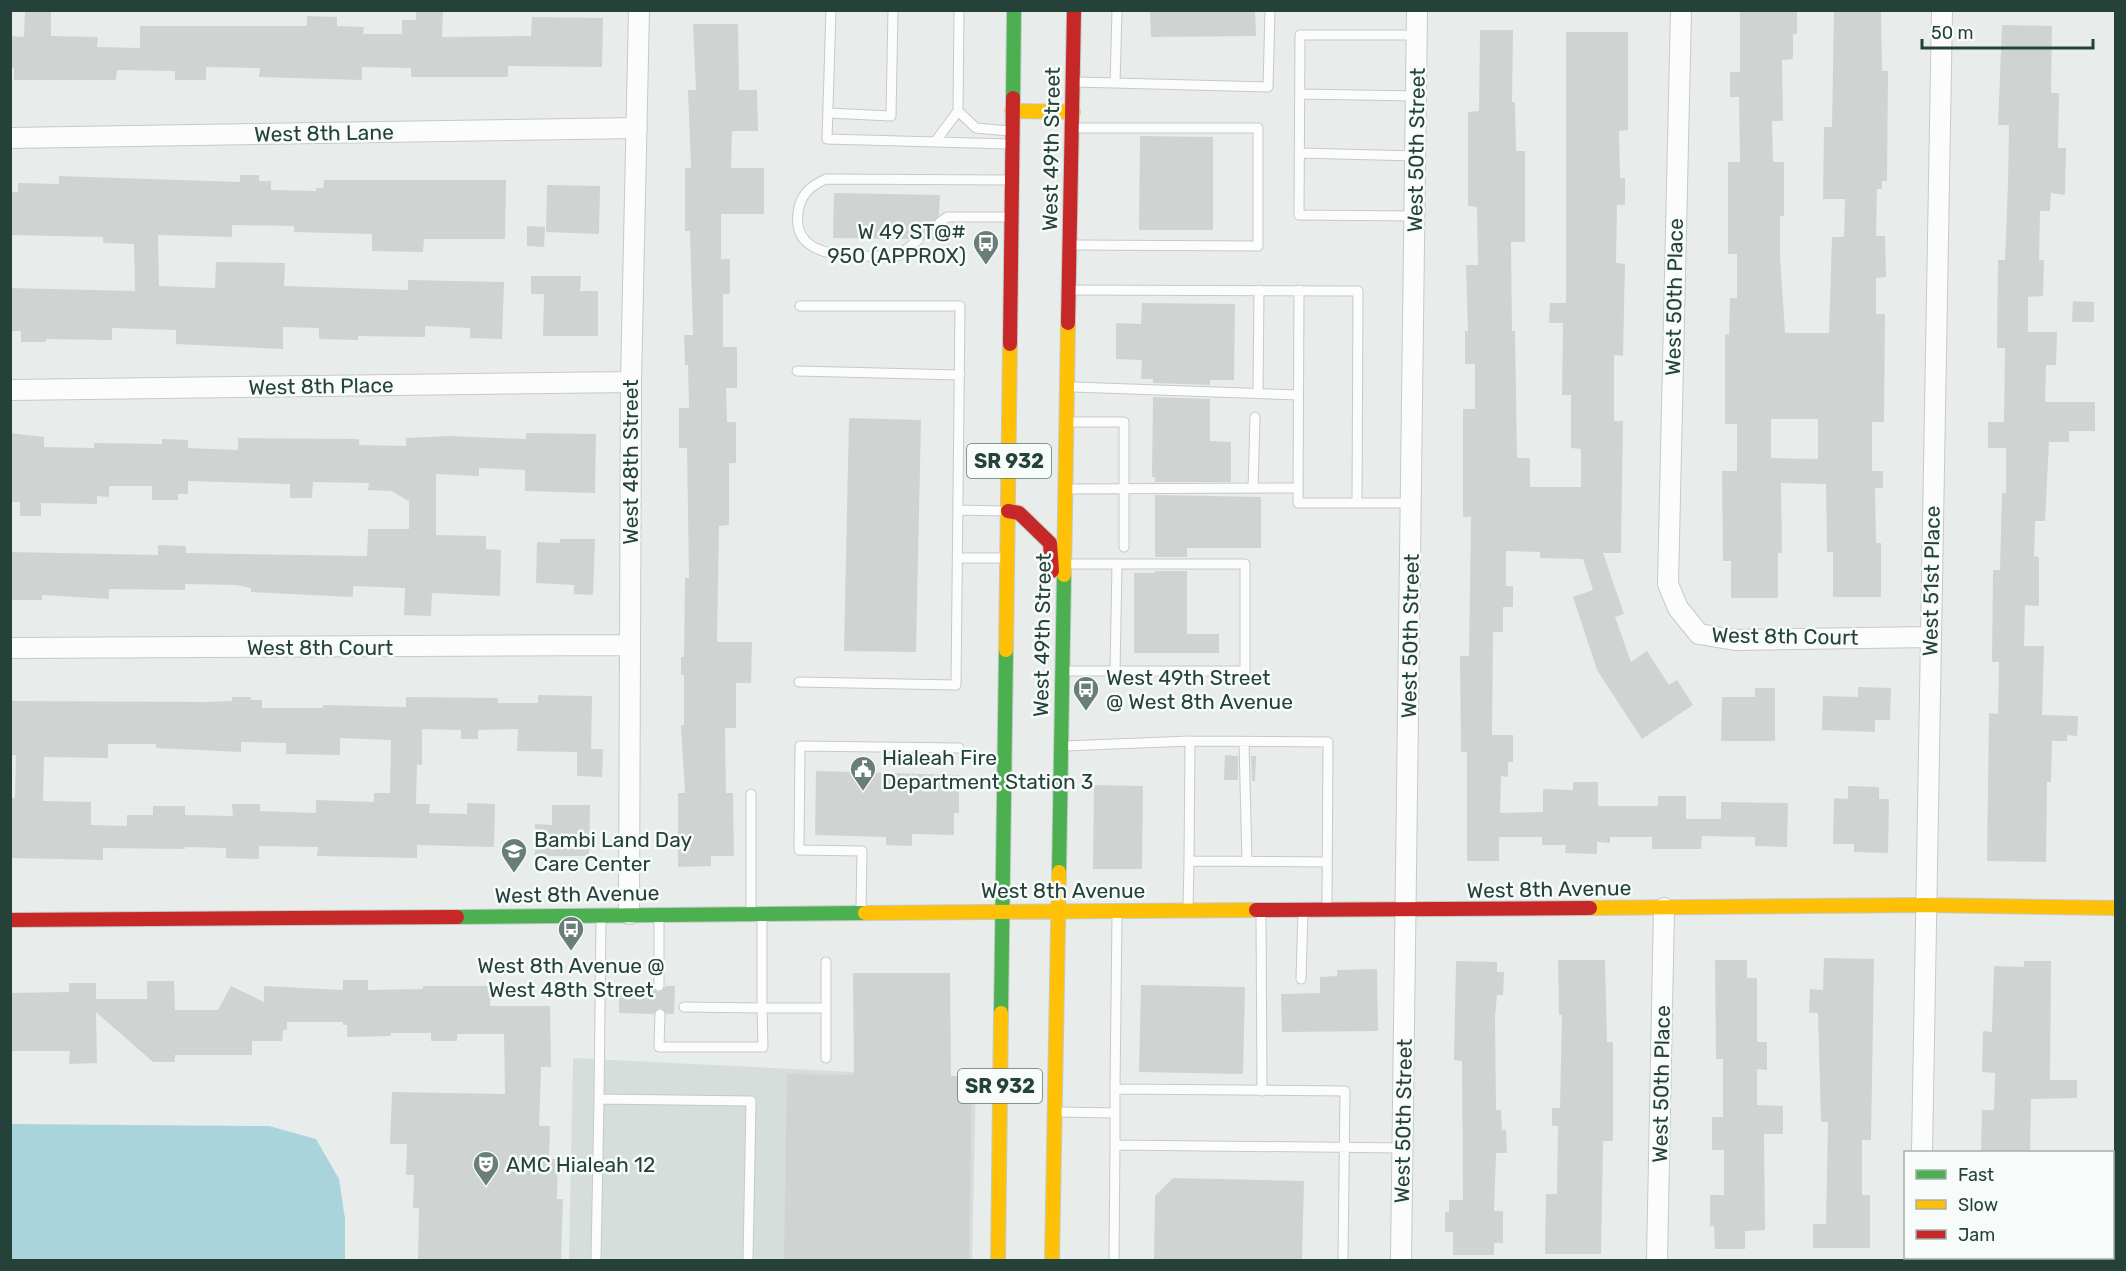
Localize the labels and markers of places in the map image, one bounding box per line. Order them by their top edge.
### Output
place label: W 49 ST@# 950 (APPROX) [827,219,966,268]
bus stop icon: W 49 ST@# 950 (APPROX) [971,228,1001,266]
place label: West 49th Street @ West 8th Avenue [1106,665,1293,714]
bus stop icon: West 49th Street @ West 8th Avenue [1071,674,1101,712]
place label: Hialeah Fire Department Station 3 [882,745,1094,794]
public building icon: Hialeah Fire Department Station 3 [848,754,878,792]
place label: Bambi Land Day Care Center [534,827,693,876]
school or university icon: Bambi Land Day Care Center [499,836,529,874]
bus stop icon: West 8th Avenue @ West 48th Street [556,914,586,952]
place label: West 8th Avenue @ West 48th Street [477,953,665,1002]
theatre icon: AMC Hialeah 12 [471,1149,501,1187]
place label: AMC Hialeah 12 [506,1152,655,1177]

